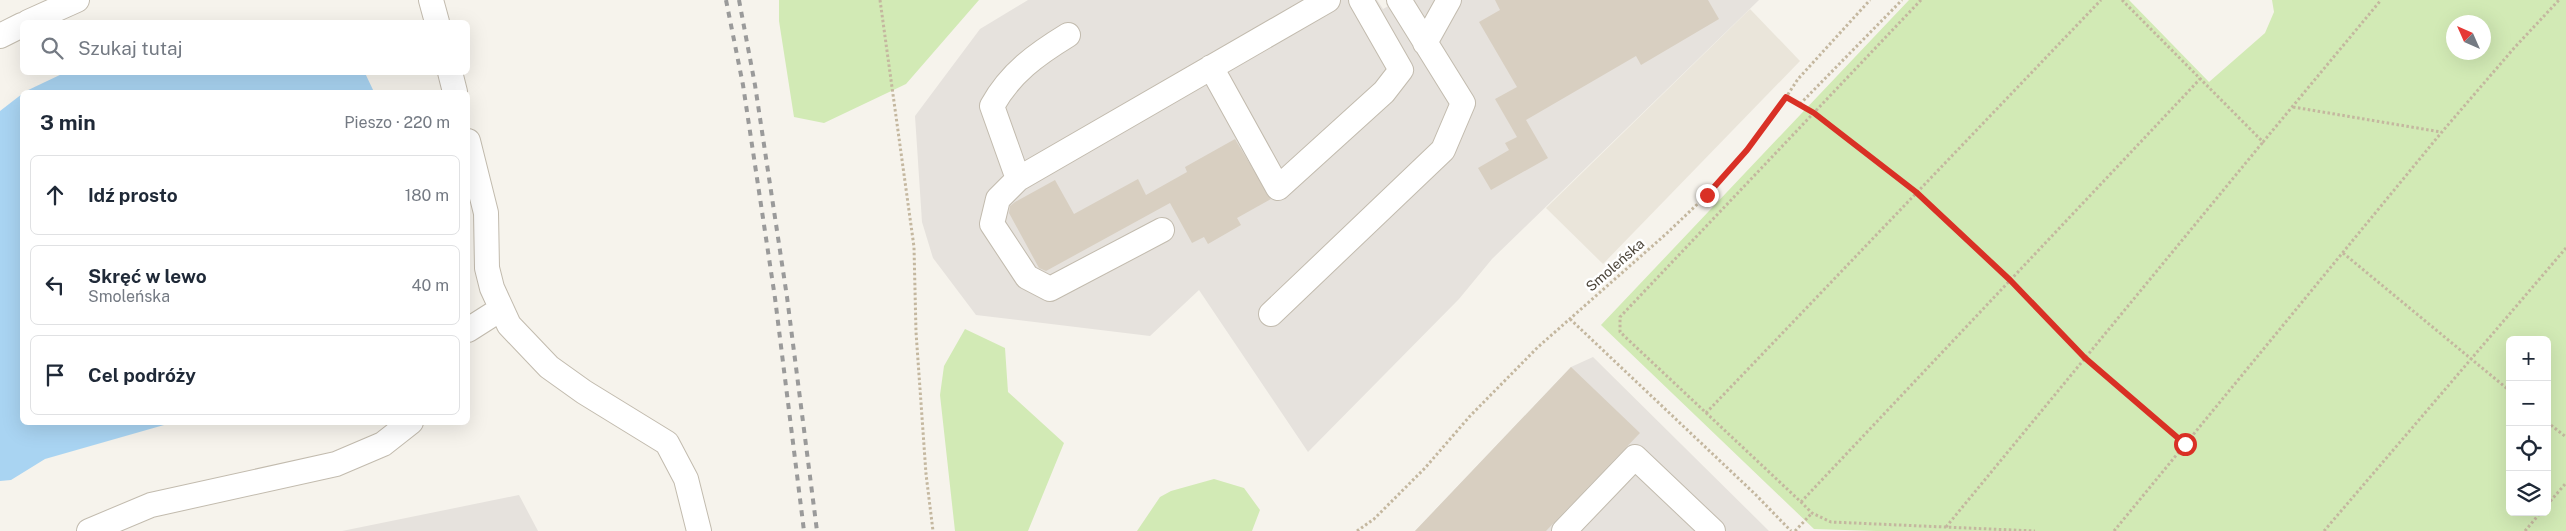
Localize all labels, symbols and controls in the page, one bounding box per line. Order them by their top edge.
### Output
north arrow [2446,15,2491,60]
search box [20,20,470,75]
icon: search [38,34,66,62]
text: Szukaj tutaj [78,37,183,59]
text: 3 min [40,110,96,135]
text: Pieszo · 220 m [344,113,450,132]
icon: ahead [41,181,69,209]
text: Idź prosto [88,184,178,206]
route end [1696,184,1719,207]
text: 180 m [405,186,449,205]
street label: Smoleńska [1583,235,1647,295]
text: Skręć w lewo [88,265,207,287]
icon: left [41,271,69,299]
text: 40 m [411,276,449,295]
text: Smoleńska [88,287,170,306]
map controls [2506,336,2551,516]
button: + [2506,336,2551,381]
icon: arrive [41,361,69,389]
text: Cel podróży [88,364,196,386]
button: − [2506,381,2551,426]
button: locate [2506,426,2551,471]
route start [2174,433,2197,456]
button: layers [2506,471,2551,516]

